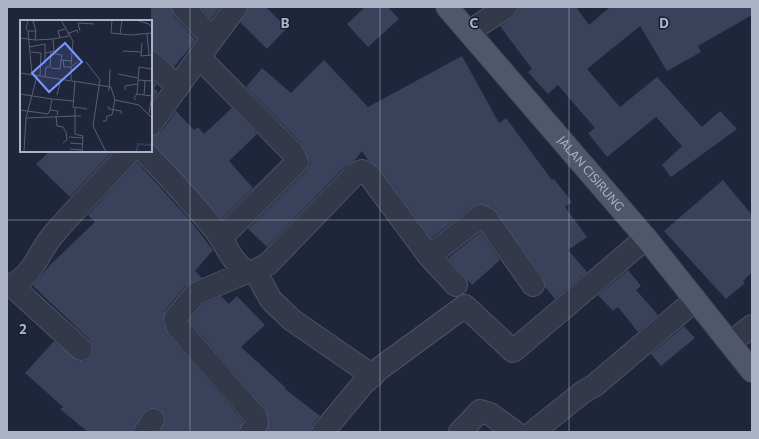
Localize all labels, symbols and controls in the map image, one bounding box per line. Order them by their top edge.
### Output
text: B [281,15,290,31]
text: C [470,15,479,31]
text: D [659,15,669,31]
inset map [20,20,152,152]
street label: JALAN CISIRUNG [554,133,628,213]
text: 2 [19,321,27,337]

